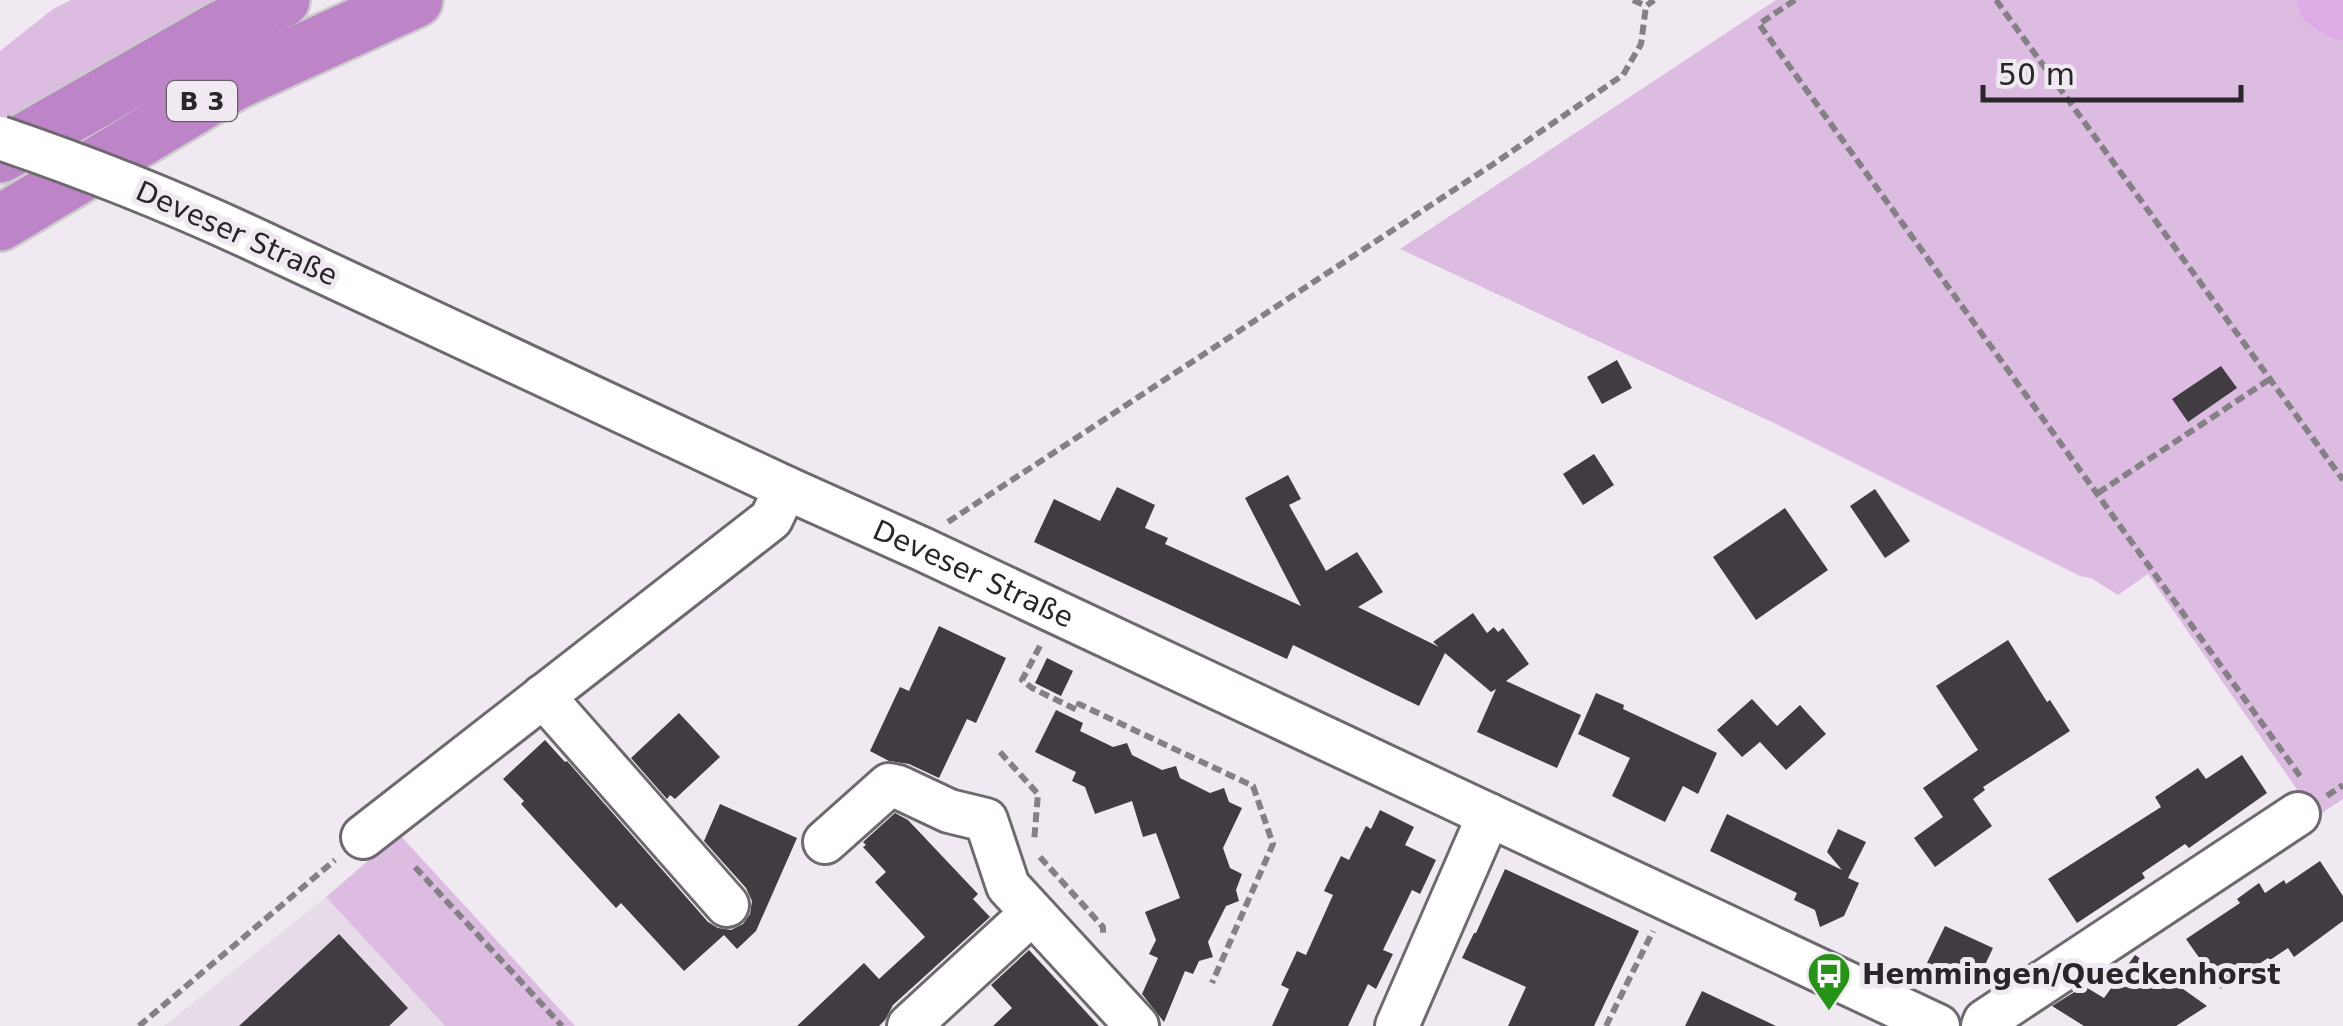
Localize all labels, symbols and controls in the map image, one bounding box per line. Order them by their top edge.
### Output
scale bar [1983,40,2240,102]
text: 50 m [1998,57,2075,92]
road number: B 3 [167,81,237,121]
street label: Deveser Straße [131,174,343,293]
street label: Deveser Straße [868,513,1079,635]
bus stop icon: Hemmingen/Queckenhorst [1806,951,1852,1012]
place label: Hemmingen/Queckenhorst [1862,958,2281,991]

